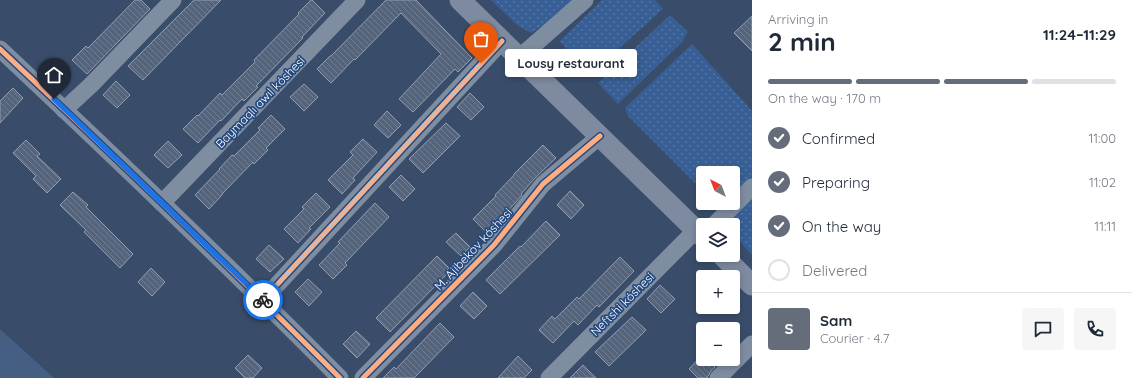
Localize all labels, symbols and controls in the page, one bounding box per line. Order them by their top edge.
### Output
text: Arriving in [768,11,828,27]
pin [464,22,498,63]
text: 2 min [768,25,836,58]
text: 11:24–11:29 [1043,25,1116,44]
icon: bag [470,28,492,50]
callout: Lousy restaurant [505,49,637,77]
street label: Baymaqlı awıl kóshesi [212,53,308,151]
text: Lousy restaurant [517,55,625,71]
pin [37,58,71,99]
icon: home [43,64,65,86]
text: On the way · 170 m [768,90,881,106]
icon: check [768,127,790,149]
text: Confirmed [802,129,875,148]
text: 11:00 [1088,130,1116,146]
north arrow [696,166,740,210]
map controls [696,166,740,366]
icon: check [768,171,790,193]
text: Preparing [802,173,870,192]
text: 11:02 [1089,174,1116,190]
street label: M. Ajibekov kóshesi [431,205,515,293]
icon: check [768,215,790,237]
text: On the way [802,217,881,236]
button: layers [696,218,740,262]
text: 11:11 [1094,218,1116,234]
text: Delivered [802,261,867,280]
street label: Neftshi kóshesi [587,269,657,339]
button: + [696,270,740,314]
courier [243,280,283,320]
icon: bike [252,289,274,311]
button: chat [1022,308,1064,350]
button: phone [1074,308,1116,350]
text: Sam [820,311,852,330]
text: S [785,319,793,338]
button: − [696,322,740,366]
text: Courier · 4.7 [820,330,889,346]

